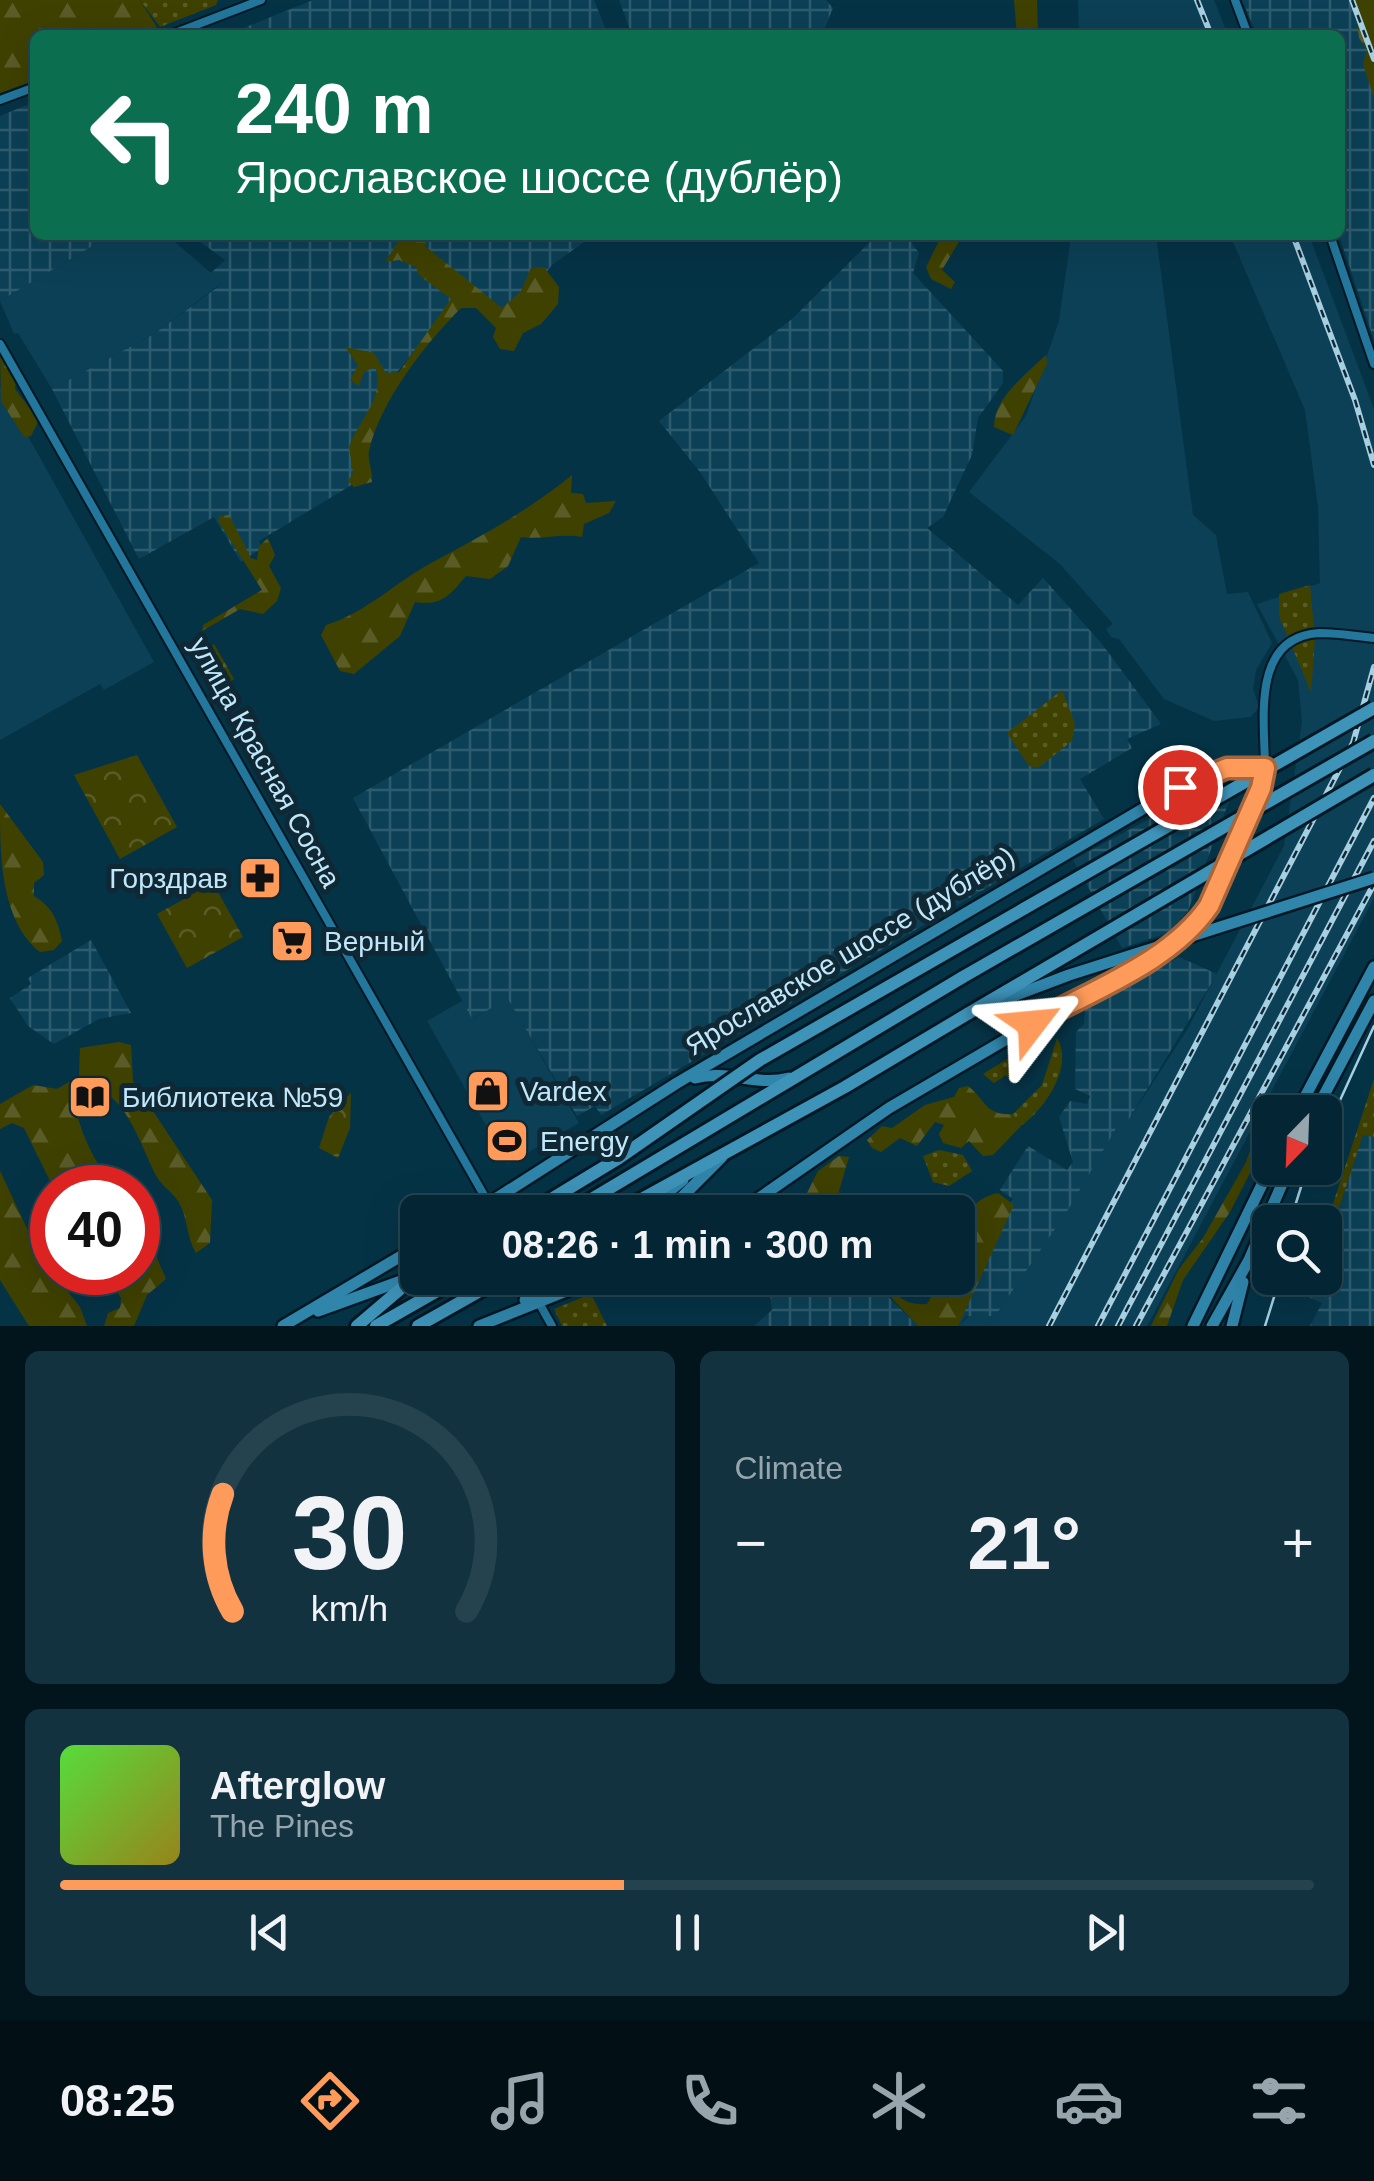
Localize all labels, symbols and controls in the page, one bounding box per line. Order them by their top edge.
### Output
icon: left [70,70,200,200]
text: 240 m [235,70,433,148]
text: Ярославское шоссе (дублёр) [235,152,843,203]
street label: улица Красная Сосна [183,632,347,893]
pin [1138,745,1223,830]
icon: arrive [1153,760,1208,815]
street label: Ярославское шоссе (дублёр) [680,840,1020,1062]
pharmacy icon: Горздрав [237,855,283,901]
place label: Горздрав [109,863,228,894]
supermarket icon: Верный [269,918,315,964]
place label: Верный [324,926,425,957]
position arrow [980,972,1084,1076]
shop icon: Vardex [465,1068,511,1114]
library icon: Библиотека №59 [67,1074,113,1120]
place label: Vardex [520,1076,607,1107]
place label: Библиотека №59 [122,1082,343,1113]
north arrow [1252,1095,1342,1185]
map controls [1252,1095,1342,1295]
sports icon: Energy [484,1118,530,1164]
place label: Energy [540,1126,629,1157]
speed limit sign: 40 [30,1165,160,1295]
button: search [1252,1205,1342,1295]
text: 08:26 · 1 min · 300 m [502,1224,873,1266]
text: Climate [735,1450,843,1486]
text: 30 [292,1475,408,1591]
text: 21° [968,1501,1081,1585]
text: − [735,1512,767,1574]
text: + [1282,1512,1314,1574]
text: km/h [311,1589,388,1629]
text: Afterglow [210,1765,385,1807]
text: The Pines [210,1808,354,1844]
icon: previous [242,1905,297,1960]
icon: pause [660,1905,715,1960]
icon: next [1078,1905,1133,1960]
icon: directions [295,2066,365,2136]
icon: music [485,2066,555,2136]
icon: phone [675,2066,745,2136]
icon: climate [864,2066,934,2136]
icon: car [1054,2066,1124,2136]
icon: filters [1244,2066,1314,2136]
text: 08:25 [60,2075,175,2126]

